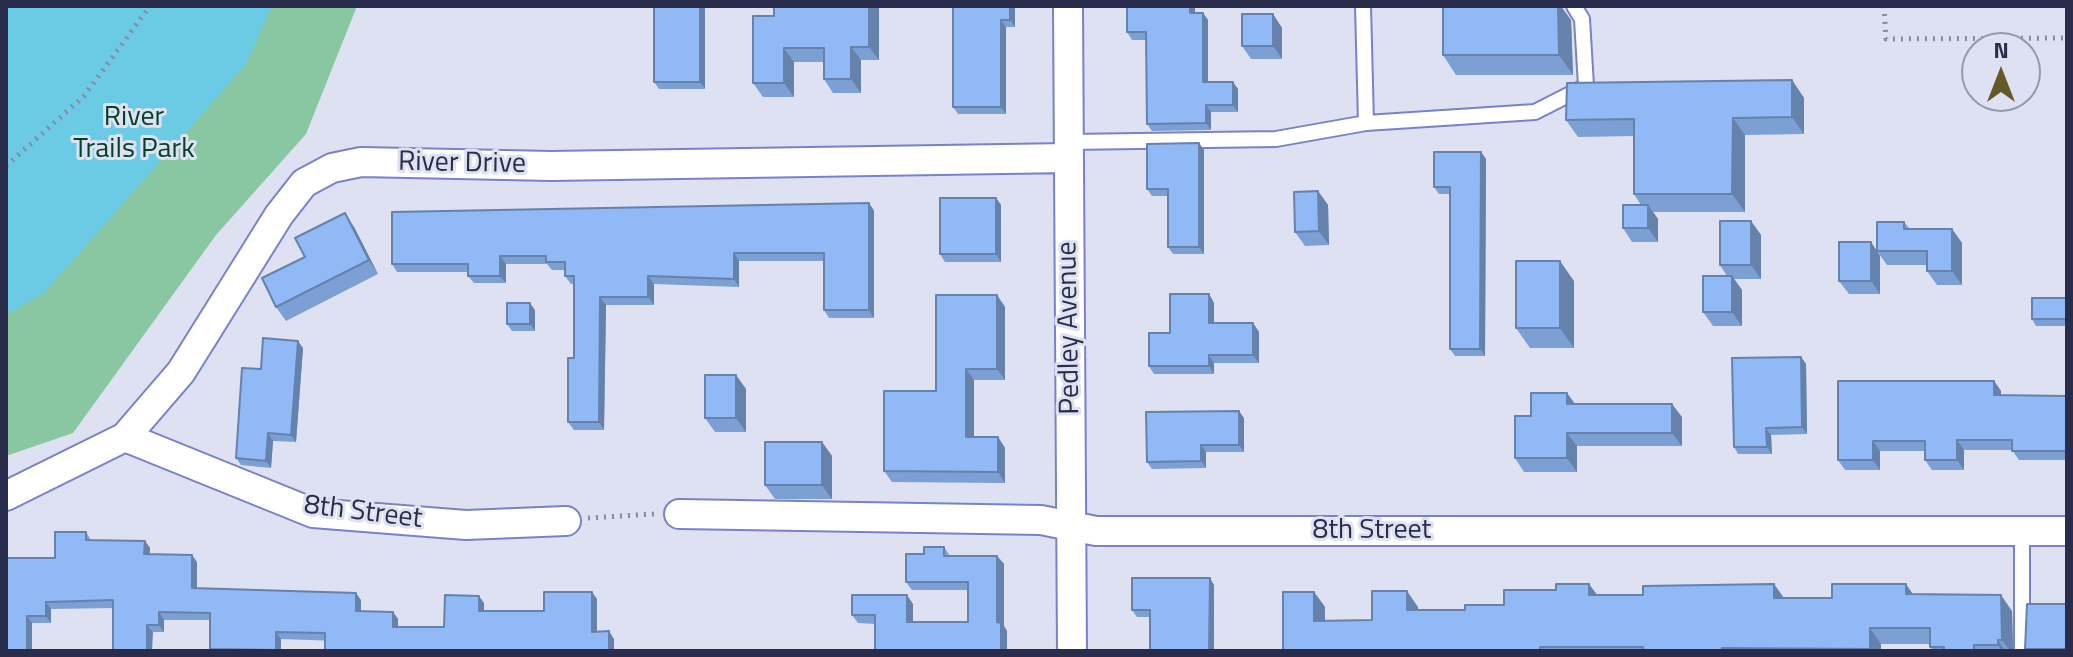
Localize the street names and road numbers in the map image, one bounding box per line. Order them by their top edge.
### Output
street label: River Drive [398,146,526,182]
street label: Pedley Avenue [1052,241,1088,415]
street label: 8th Street [302,489,424,537]
street label: 8th Street [1313,514,1431,548]

